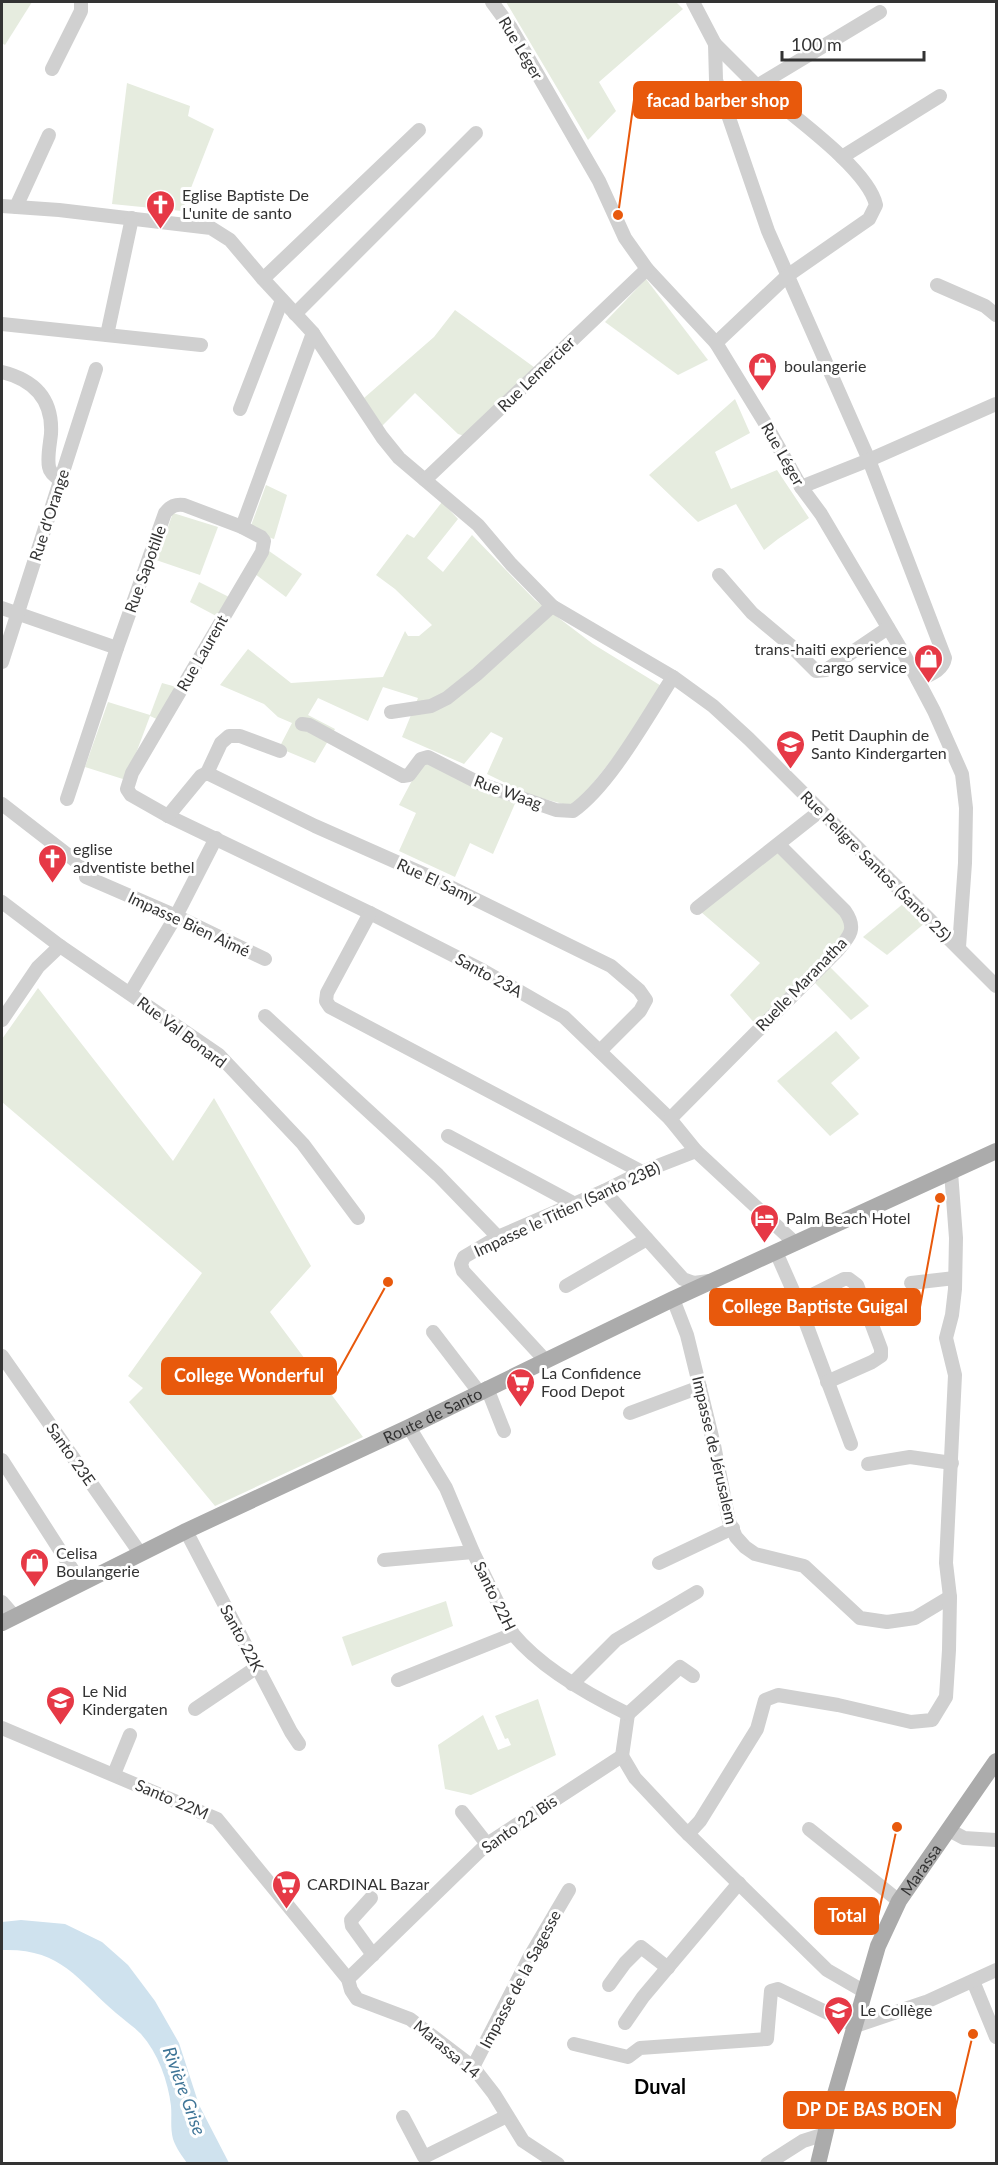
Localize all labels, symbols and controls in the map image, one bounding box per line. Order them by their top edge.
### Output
street label: Rue Léger [495,13,548,83]
scale bar [782,24,924,62]
text: 100 m [791,33,842,55]
callout: facad barber shop [634,82,801,118]
text: facad barber shop [646,89,790,111]
place label: Eglise Baptiste De L'unite de santo [182,185,309,222]
church icon: Eglise Baptiste De L'unite de santo [145,188,177,230]
street label: Rue Lemercier [493,332,578,415]
shop icon: boulangerie [747,350,779,392]
place label: boulangerie [784,356,866,375]
street label: Rue Léger [758,419,809,489]
street label: Rue d'Orange [25,467,72,563]
street label: Rue Sapotille [120,523,169,615]
street label: Rue Laurent [172,611,231,694]
place label: trans-haiti experience cargo service [754,639,907,676]
shop icon: trans-haiti experience cargo service [912,642,944,684]
place label: Petit Dauphin de Santo Kindergarten [811,725,947,762]
school or university icon: Petit Dauphin de Santo Kindergarten [774,728,806,770]
street label: Rue Waag [472,770,545,813]
street label: Rue Peligre Santos (Santo 25) [797,786,956,945]
place label: eglise adventiste bethel [73,839,194,876]
church icon: eglise adventiste bethel [36,842,68,884]
street label: Rue El Samy [394,854,481,908]
street label: Impasse Bien Aimé [125,887,253,960]
street label: Ruelle Maranatha [751,933,850,1034]
street label: Santo 23A [452,948,526,1001]
street label: Rue Val Bonard [134,992,231,1071]
street label: Impasse le Titien (Santo 23B) [471,1157,663,1260]
hotel icon: Palm Beach Hotel [749,1202,781,1244]
place label: Palm Beach Hotel [786,1208,910,1227]
callout: College Baptiste Guigal [710,1289,920,1325]
text: College Baptiste Guigal [722,1295,908,1317]
callout: College Wonderful [162,1358,336,1394]
place label: La Confidence Food Depot [541,1363,641,1400]
text: College Wonderful [174,1364,324,1386]
supermarket icon: La Confidence Food Depot [504,1366,536,1408]
street label: Impasse de Jérusalem [689,1374,742,1526]
street label: Route de Santo [380,1383,485,1447]
street label: Santo 23E [43,1419,100,1489]
place label: Celisa Boulangerie [56,1543,140,1580]
shop icon: Celisa Boulangerie [19,1546,51,1588]
street label: Santo 22H [470,1558,520,1634]
street label: Santo 22K [217,1601,268,1675]
place label: Le Nid Kindergaten [82,1681,168,1718]
school or university icon: Le Nid Kindergaten [45,1684,77,1726]
street label: Santo 22M [133,1775,212,1822]
street label: Santo 22 Bis [477,1791,560,1857]
street label: Marassa [896,1840,945,1899]
supermarket icon: CARDINAL Bazar [270,1868,302,1910]
place label: CARDINAL Bazar [307,1874,429,1893]
callout: Total [815,1898,878,1934]
text: Total [827,1904,867,1926]
street label: Impasse de la Sagesse [475,1906,564,2051]
school or university icon: Le Collège [823,1994,855,2036]
place label: Le Collège [860,2000,932,2019]
street label: Marassa 14 [410,2015,484,2082]
water label: Rivière Grise [159,2043,211,2138]
district label: Duval [634,2074,686,2098]
callout: DP DE BAS BOEN [784,2092,955,2128]
text: DP DE BAS BOEN [796,2098,942,2120]

